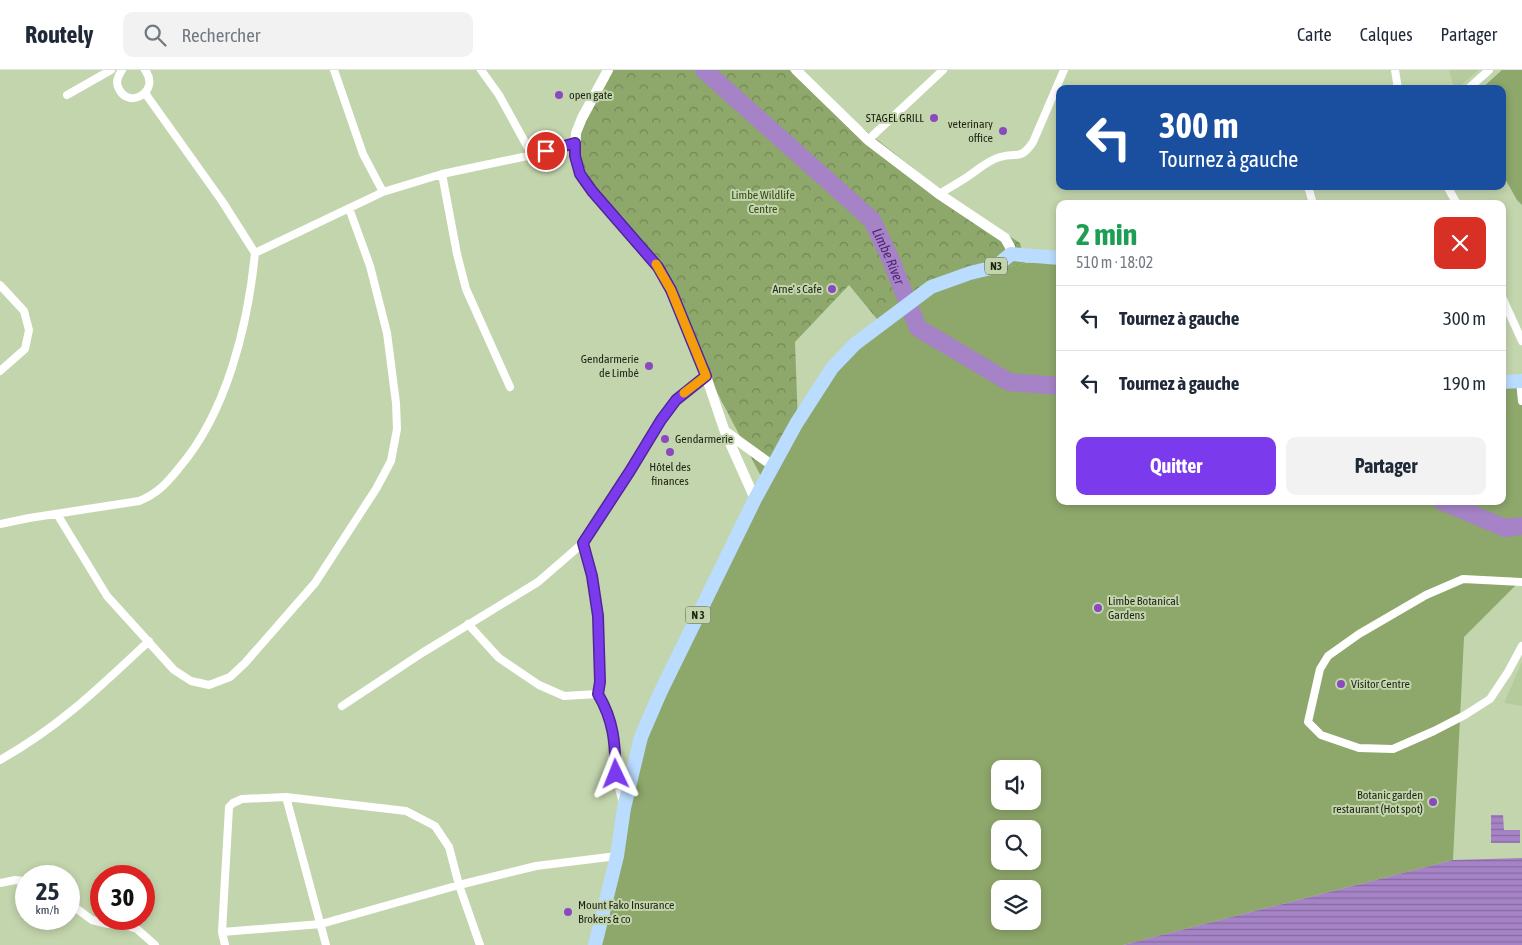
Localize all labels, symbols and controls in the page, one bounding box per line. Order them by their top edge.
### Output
search box [123,12,473,57]
text: Routely [25,21,93,48]
icon: search [141,21,169,49]
text: Rechercher [181,24,260,46]
text: Carte [1297,24,1332,45]
text: Calques [1360,24,1413,45]
text: Partager [1441,24,1497,45]
place label: open gate [569,88,613,102]
marker: open gate [553,89,565,101]
icon: left [1076,105,1141,170]
text: 300 m [1159,105,1238,145]
place label: STAGEL GRILL [866,111,924,125]
marker: STAGEL GRILL [928,112,940,124]
place label: veterinary office [948,117,993,145]
marker: veterinary office [997,125,1009,137]
pin [525,130,567,172]
icon: arrive [532,137,560,165]
text: Tournez à gauche [1159,146,1298,172]
park label: Limbe Wildlife Centre [731,188,795,216]
text: 2 min [1076,217,1137,251]
button: close [1434,217,1486,269]
water label: Limbe River [869,225,908,288]
text: 510 m · 18:02 [1076,253,1153,271]
road number: N3 [985,258,1007,275]
place label: Arne' s Cafe [772,282,822,296]
marker: Arne' s Cafe [826,283,838,295]
icon: left [1076,304,1104,332]
text: Tournez à gauche [1119,307,1239,329]
text: 300 m [1443,307,1486,329]
place label: Gendarmerie de Limbé [581,352,639,380]
marker: Gendarmerie de Limbé [643,360,655,372]
icon: left [1076,369,1104,397]
text: Tournez à gauche [1119,372,1239,394]
text: 190 m [1443,372,1486,394]
place label: Gendarmerie [675,432,733,446]
marker: Gendarmerie [659,433,671,445]
button: Quitter [1076,437,1276,495]
button: Partager [1286,437,1486,495]
marker: Hôtel des finances [664,446,676,458]
place label: Hôtel des finances [649,460,691,488]
place label: Limbe Botanical Gardens [1108,594,1180,622]
marker: Limbe Botanical Gardens [1092,602,1104,614]
road number: N 3 [686,606,710,624]
place label: Visitor Centre [1351,677,1410,691]
marker: Visitor Centre [1335,678,1347,690]
position arrow [589,747,641,799]
map controls [991,760,1041,930]
button: sound [991,760,1041,810]
place label: Botanic garden restaurant (Hot spot) [1333,788,1423,816]
marker: Botanic garden restaurant (Hot spot) [1427,796,1439,808]
button: search [991,820,1041,870]
speed limit sign: 30 [90,865,155,930]
text: 25 [36,877,59,905]
button: layers [991,880,1041,930]
place label: Mount Fako Insurance Brokers & co [578,898,674,926]
text: km/h [36,903,59,917]
marker: Mount Fako Insurance Brokers & co [562,906,574,918]

